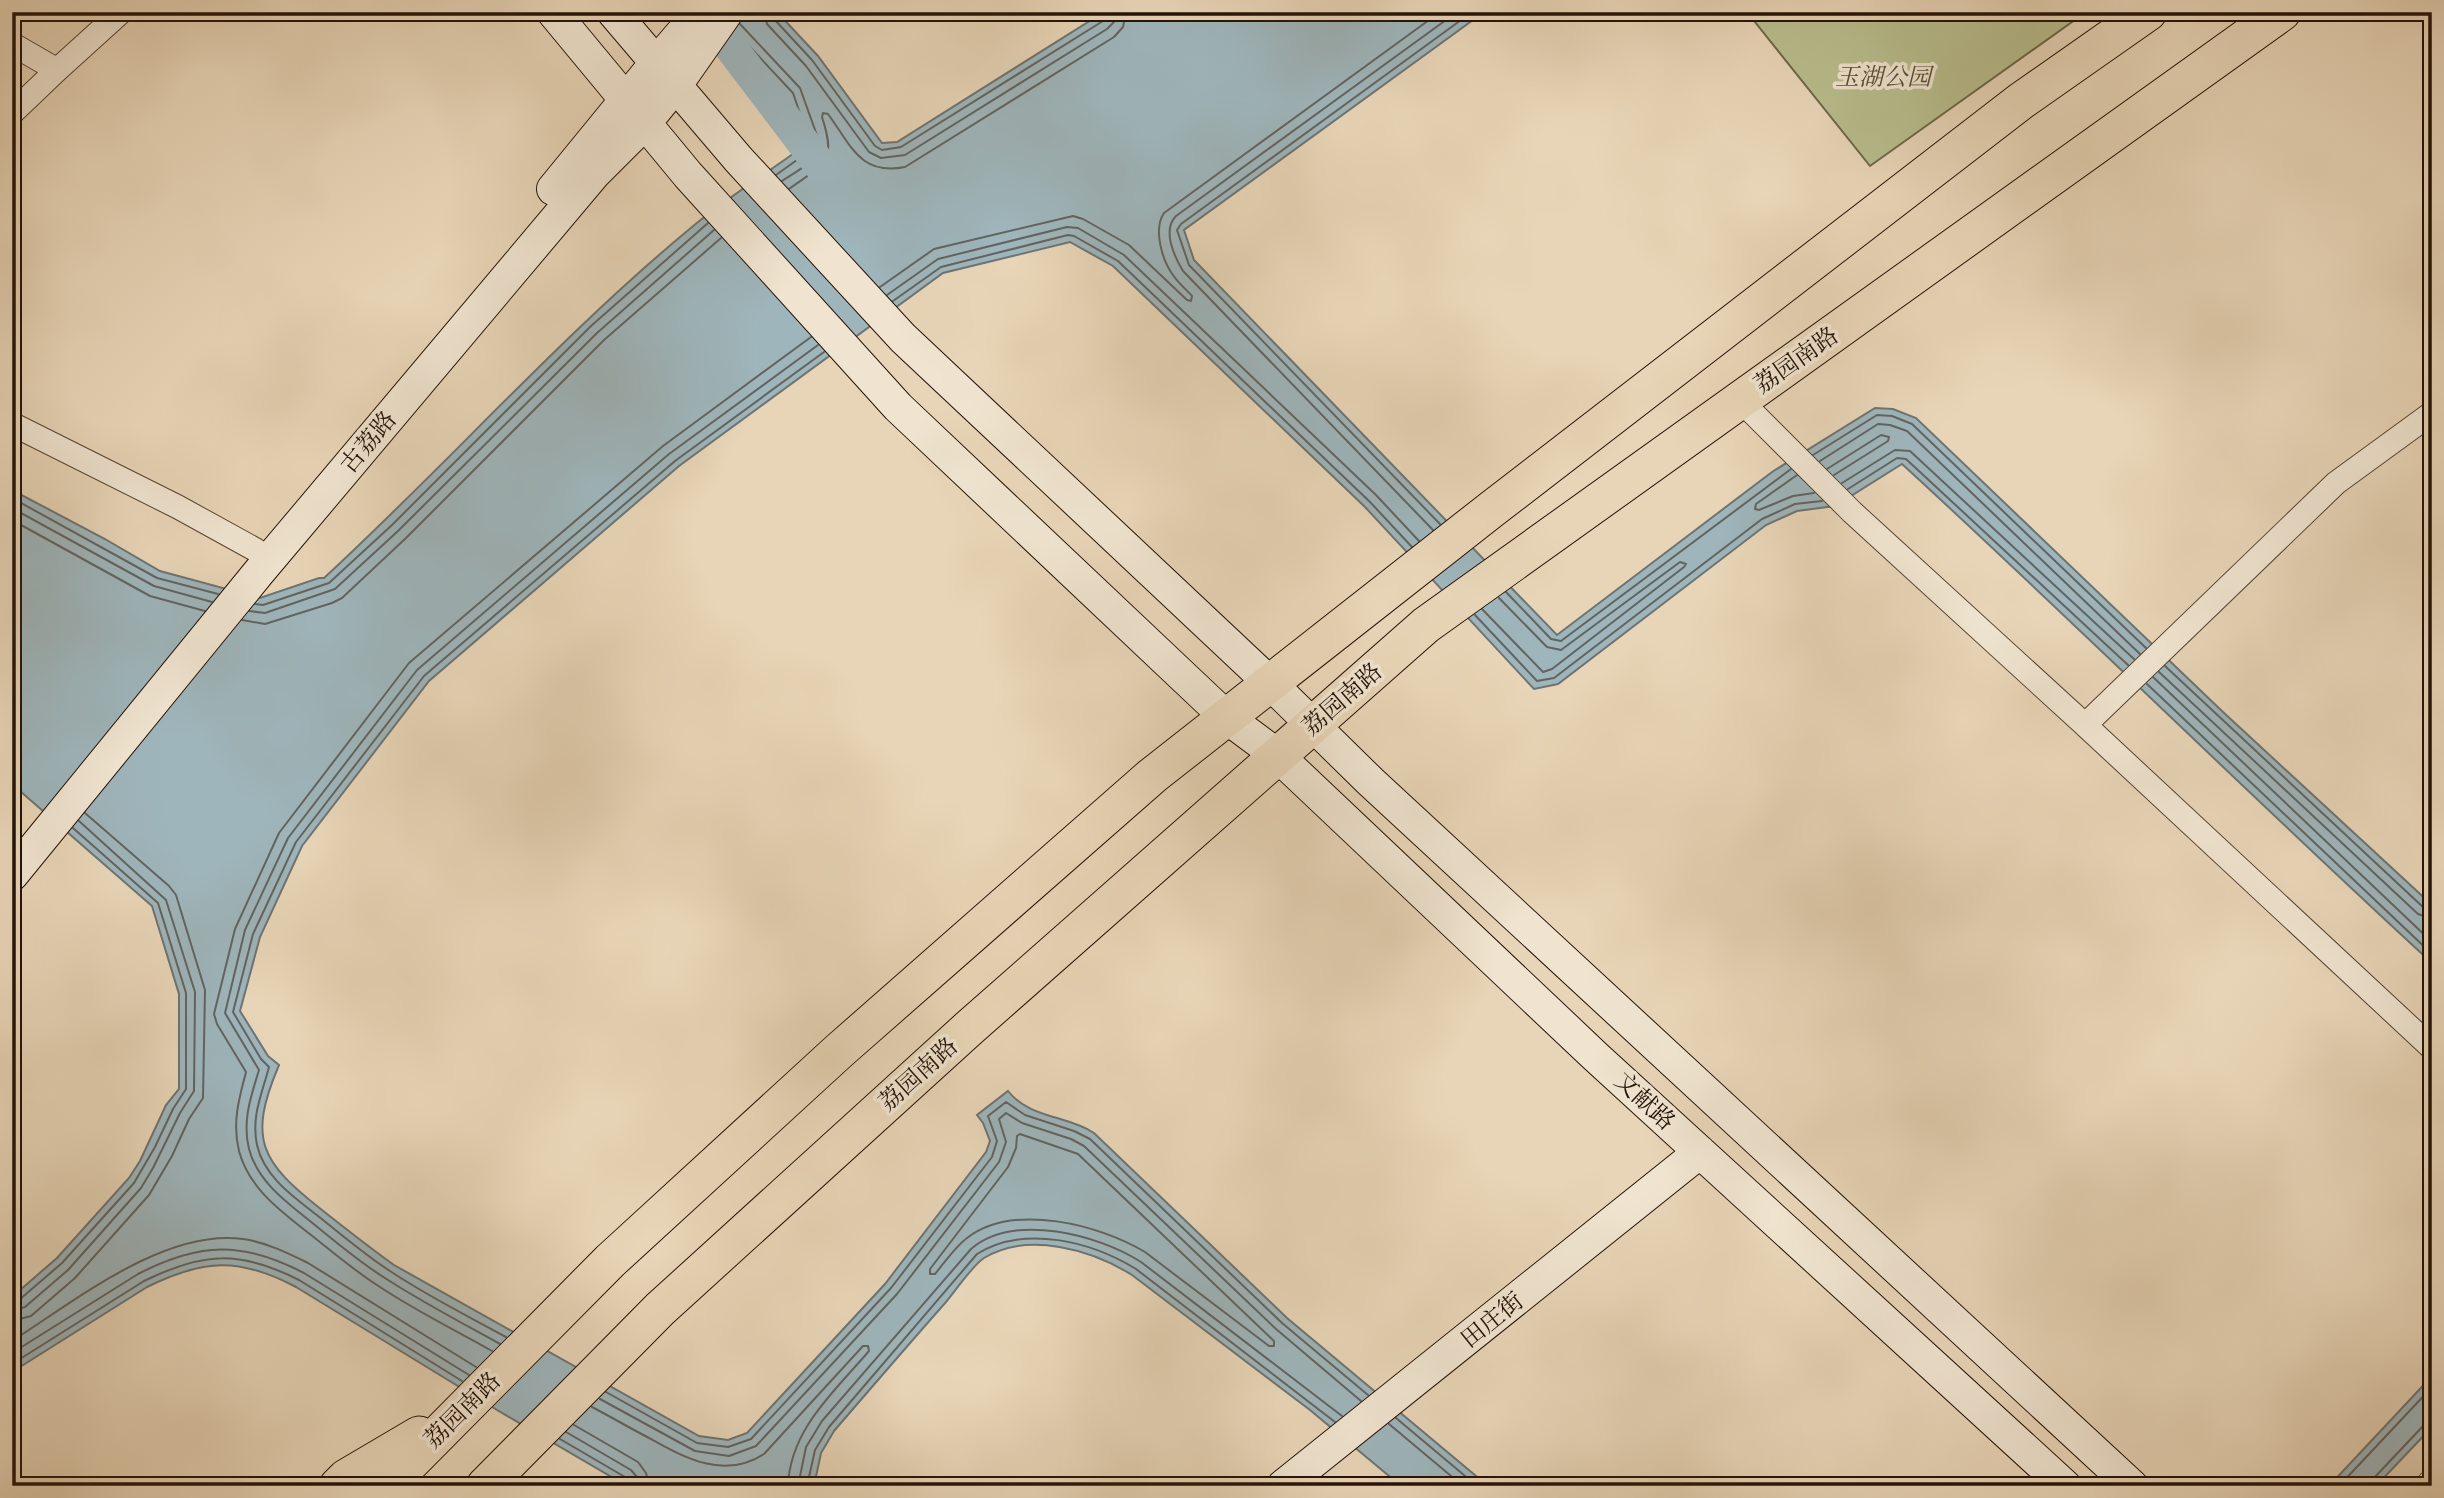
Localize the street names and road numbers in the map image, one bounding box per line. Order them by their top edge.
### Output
street label: 荔园南路 [1749,322,1843,399]
street label: 古荔路 [335,406,402,479]
street label: 荔园南路 [1297,658,1387,741]
street label: 荔园南路 [874,1032,963,1117]
street label: 文献路 [1609,1067,1680,1136]
street label: 田庄街 [1456,1287,1529,1354]
street label: 荔园南路 [419,1367,506,1454]

